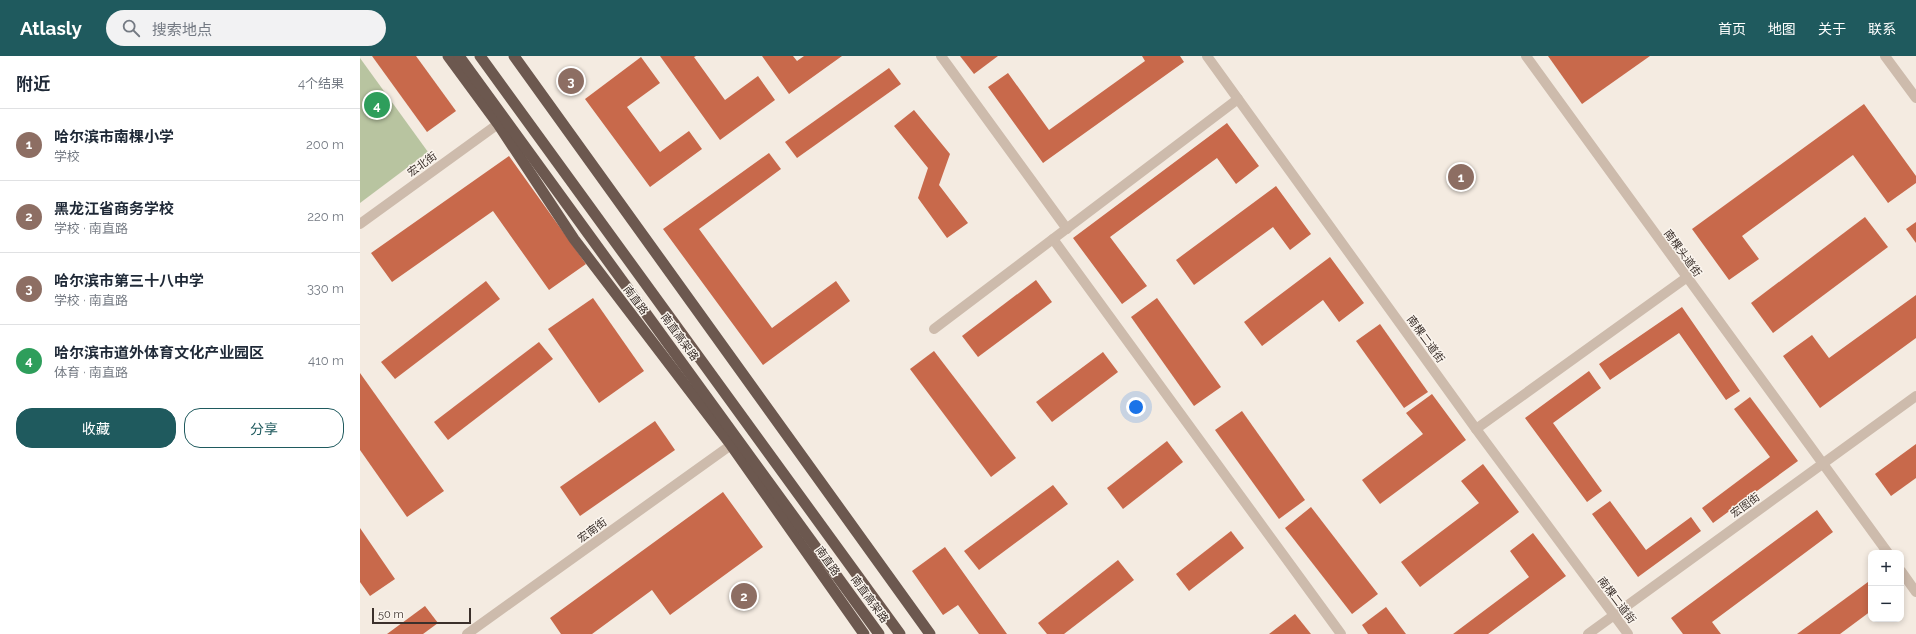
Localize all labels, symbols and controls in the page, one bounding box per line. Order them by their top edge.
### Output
search box [106,10,386,46]
text: Atlasly [20,17,82,39]
icon: search [120,17,142,39]
text: 搜索地点 [152,21,212,39]
text: 首页 [1718,21,1746,37]
text: 地图 [1768,21,1796,37]
text: 关于 [1818,21,1846,37]
text: 联系 [1868,21,1896,37]
pin: 3 [558,66,584,96]
text: 附近 [16,74,50,94]
text: 4个结果 [298,76,344,91]
pin: 4 [364,90,390,120]
text: 哈尔滨市南棵小学 [54,128,174,146]
text: 1 [26,137,32,152]
text: 200 m [306,137,344,152]
text: 学校 [54,149,80,164]
street label: 宏北街 [405,149,439,179]
pin: 1 [1448,162,1474,192]
text: 黑龙江省商务学校 [54,200,174,218]
text: 2 [25,209,33,224]
text: 220 m [307,209,344,224]
text: 学校 · 南直路 [54,221,128,236]
street label: 南棵头道街 [1661,227,1704,279]
text: 哈尔滨市第三十八中学 [54,272,204,290]
text: 3 [25,281,33,296]
text: 330 m [307,281,344,296]
street label: 南直路 [620,283,651,317]
text: 学校 · 南直路 [54,293,128,308]
street label: 南直高架路 [658,311,701,363]
street label: 南棵二道街 [1404,313,1447,365]
text: 哈尔滨市道外体育文化产业园区 [54,344,264,362]
text: 4 [25,353,33,368]
text: 410 m [308,353,344,368]
text: 体育 · 南直路 [54,365,128,380]
your location [1126,397,1146,417]
button: 收藏 [16,408,176,448]
button: 分享 [184,408,344,448]
street label: 宏图街 [1728,490,1762,520]
street label: 宏南街 [575,515,609,545]
street label: 南直路 [813,544,842,579]
map controls [1868,550,1904,622]
button: + [1868,550,1904,586]
street label: 南直高架路 [848,573,891,625]
street label: 南棵二道街 [1595,574,1638,626]
pin: 2 [731,581,757,611]
button: − [1868,586,1904,622]
scale bar [372,606,471,625]
text: 50 m [378,608,404,621]

